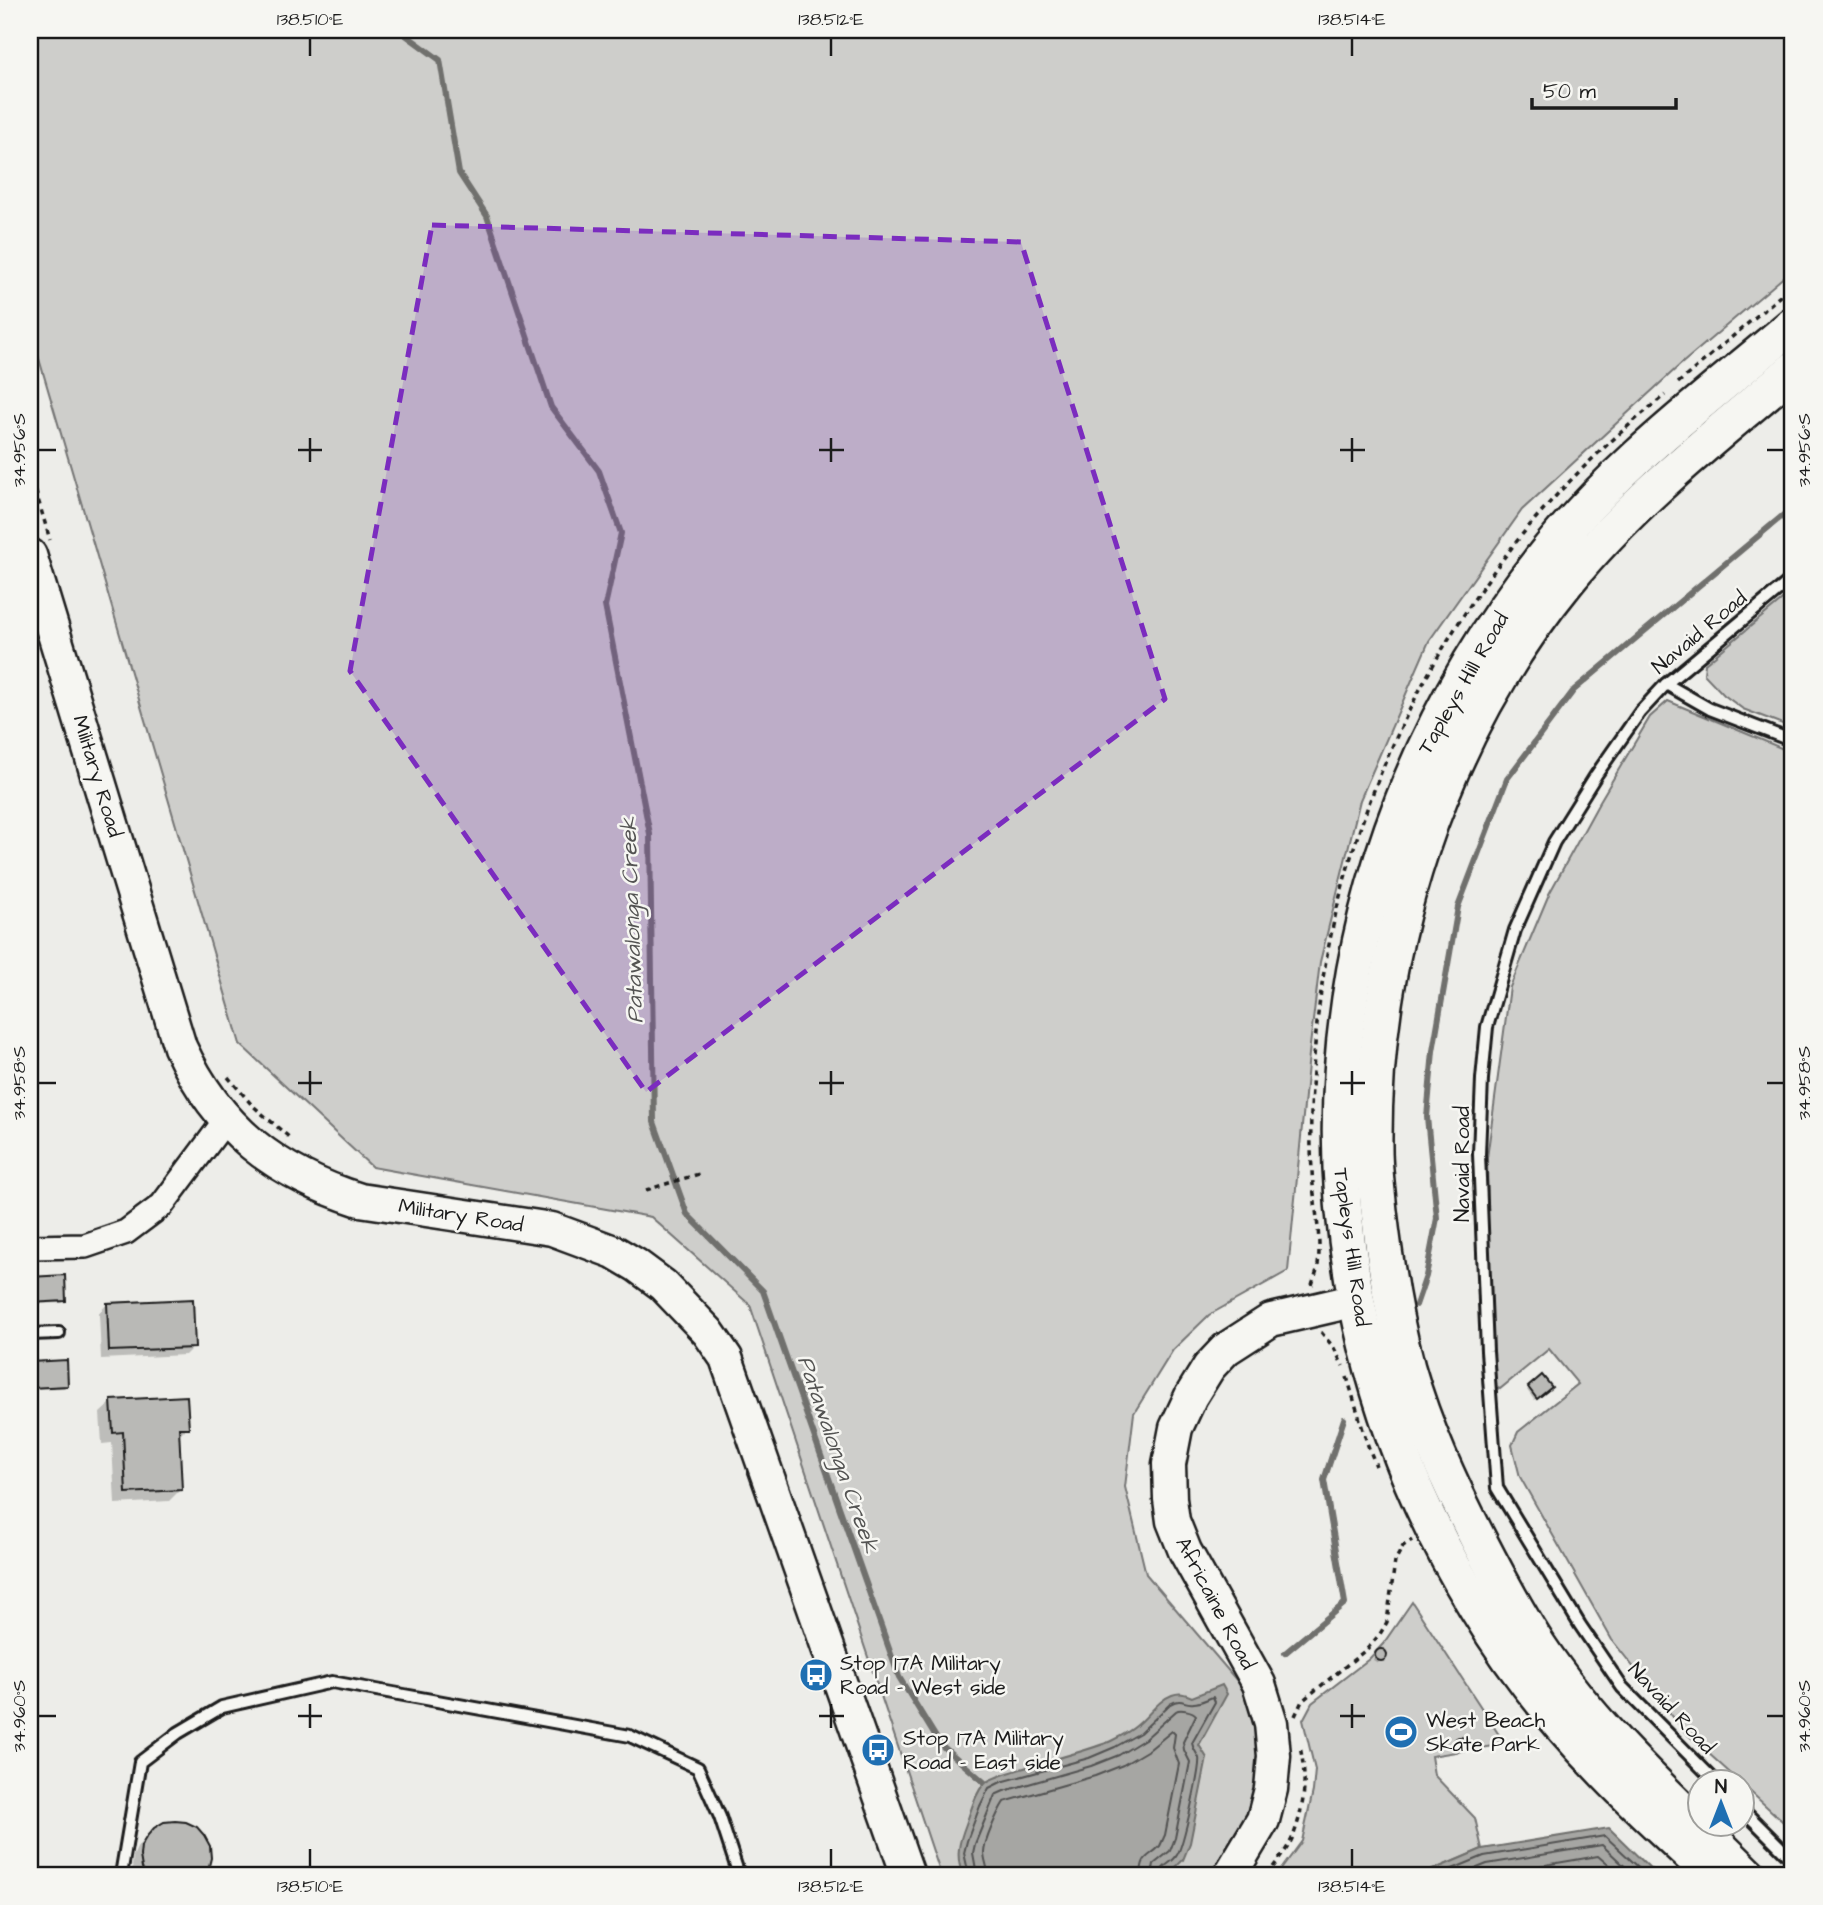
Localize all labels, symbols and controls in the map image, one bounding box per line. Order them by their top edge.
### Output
text: 138.510°E [277,7,344,32]
text: 138.512°E [798,7,864,32]
text: 138.514°E [1318,7,1386,32]
scale bar [1532,66,1676,110]
text: 50 m [1543,77,1597,106]
text: 34.956°S [7,413,32,487]
text: 34.956°S [1792,413,1817,487]
street label: Navaid Road [1646,584,1753,681]
street label: Tapleys Hill Road [1411,607,1518,761]
street label: Military Road [63,712,130,841]
water label: Patawalonga Creek [612,815,653,1024]
text: 34.958°S [7,1046,32,1120]
text: 34.958°S [1792,1046,1817,1120]
street label: Navaid Road [1448,1106,1477,1222]
street label: Tapleys Hill Road [1324,1166,1377,1329]
street label: Military Road [396,1191,526,1242]
water label: Patawalonga Creek [788,1351,887,1558]
street label: Africaine Road [1168,1532,1263,1675]
place label: Stop 17A Military Road - West side [840,1649,1006,1702]
bus stop icon: Stop 17A Military Road - West side [797,1656,835,1694]
street label: Navaid Road [1621,1656,1722,1761]
text: 34.960°S [7,1680,32,1752]
text: 34.960°S [1792,1680,1817,1752]
place label: West Beach Skate Park [1426,1706,1546,1759]
sports icon: West Beach Skate Park [1382,1713,1420,1751]
place label: Stop 17A Military Road - East side [903,1724,1064,1777]
bus stop icon: Stop 17A Military Road - East side [859,1731,897,1769]
north arrow [1686,1769,1756,1839]
text: N [1715,1774,1727,1801]
text: 138.510°E [277,1874,344,1899]
text: 138.512°E [798,1874,864,1899]
text: 138.514°E [1318,1874,1386,1899]

